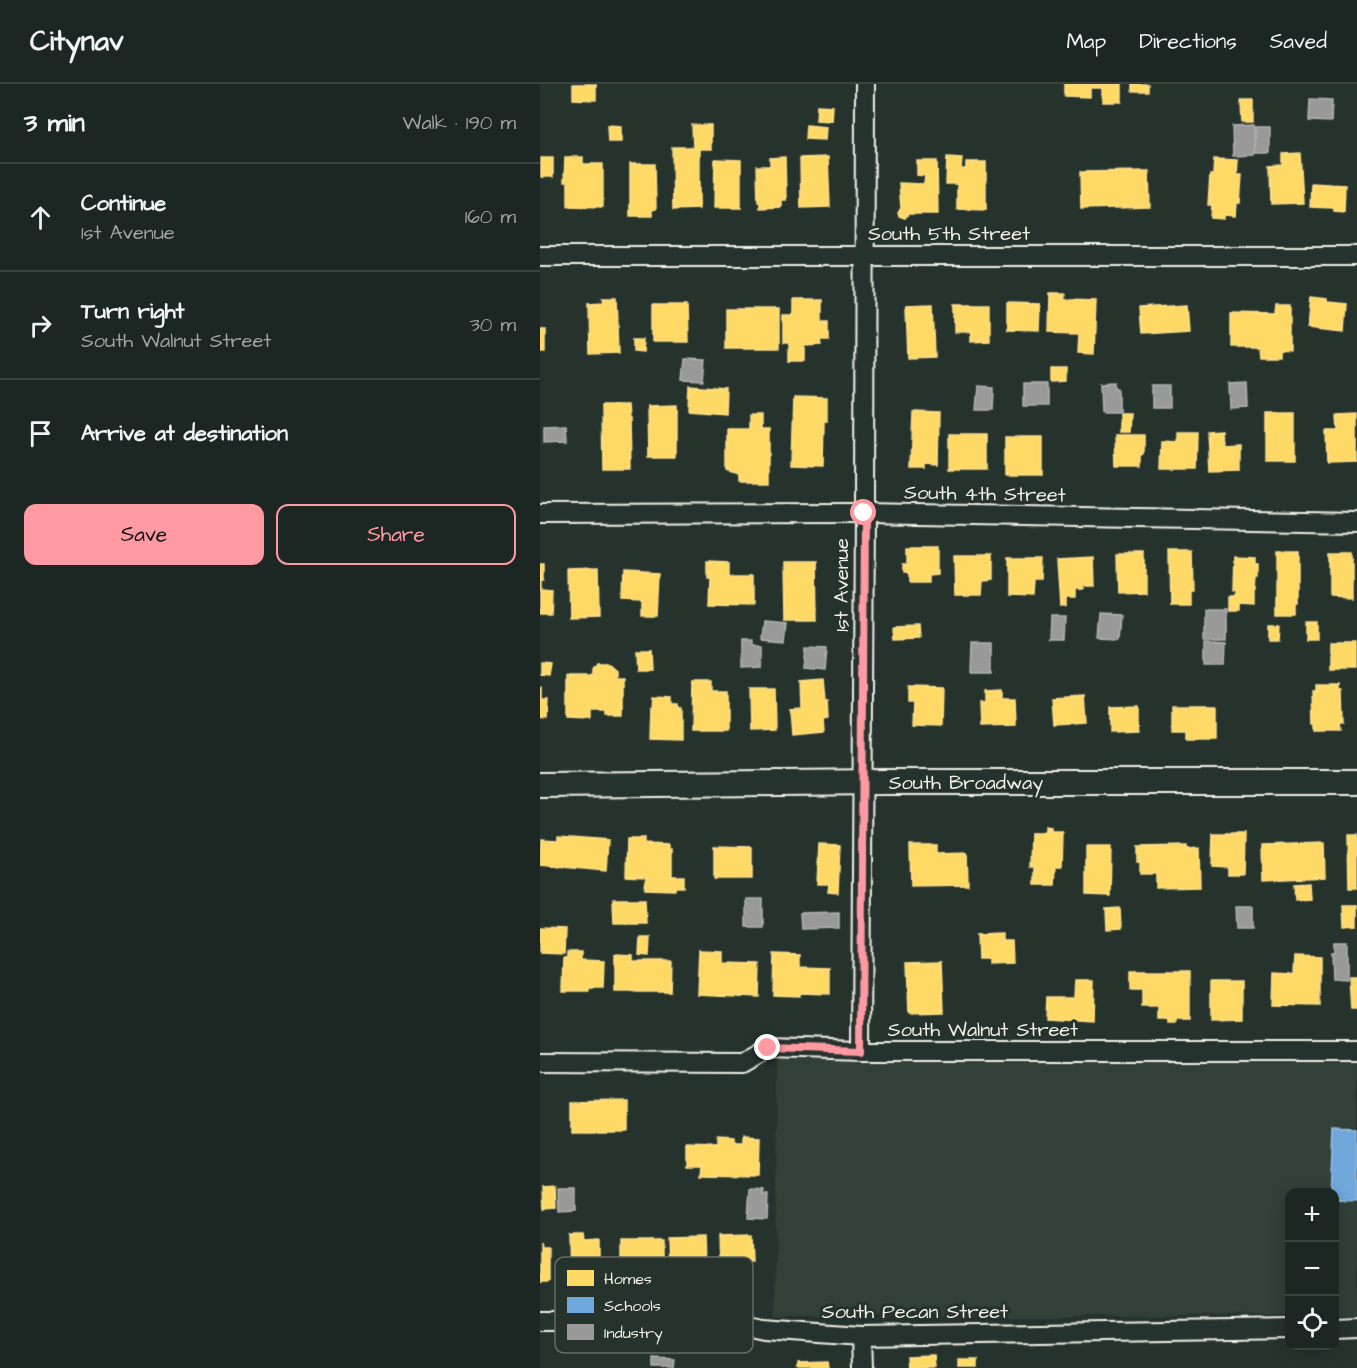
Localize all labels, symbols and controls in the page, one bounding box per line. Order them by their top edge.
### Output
text: Citynav [30,22,124,61]
text: Map [1066,27,1106,56]
text: Directions [1139,27,1237,56]
text: Saved [1270,27,1327,56]
text: 3 min [24,105,85,141]
text: Walk · 190 m [403,109,516,137]
text: Continue [81,188,166,219]
icon: ahead [24,201,57,234]
text: 160 m [465,203,516,231]
text: 1st Avenue [81,219,175,247]
street label: South 5th Street [868,220,1030,248]
text: Turn right [81,296,184,327]
icon: right [24,309,57,342]
text: 30 m [470,311,516,339]
text: South Walnut Street [81,327,271,355]
icon: arrive [24,417,57,450]
text: Arrive at destination [81,418,288,449]
street label: South 4th Street [904,479,1066,509]
route start [850,499,876,525]
button: Save [24,504,264,565]
button: Share [276,504,516,565]
street label: 1st Avenue [828,538,856,632]
street label: South Broadway [889,769,1043,798]
street label: South Walnut Street [888,1016,1078,1044]
route end [754,1034,780,1060]
map controls [1285,1188,1339,1350]
button: + [1285,1188,1339,1242]
button: − [1285,1242,1339,1296]
legend [555,1257,753,1353]
text: Homes [604,1268,652,1290]
text: Schools [604,1295,661,1317]
button: locate [1285,1296,1339,1350]
street label: South Pecan Street [822,1298,1008,1326]
text: Industry [604,1322,663,1345]

